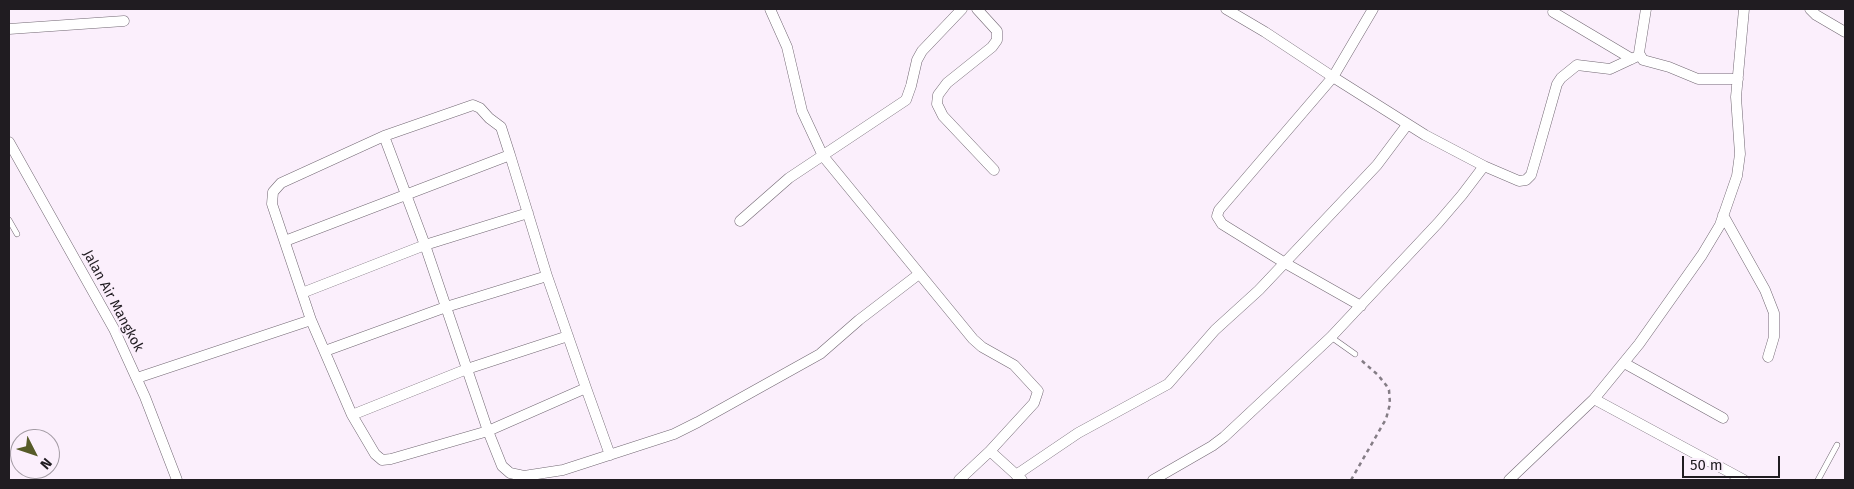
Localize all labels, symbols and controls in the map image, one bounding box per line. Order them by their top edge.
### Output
street label: Jalan Air Mangkok [79,247,147,355]
north arrow [10,429,60,479]
scale bar [1684,446,1782,478]
text: N [36,454,55,473]
text: 50 m [1690,456,1723,474]

